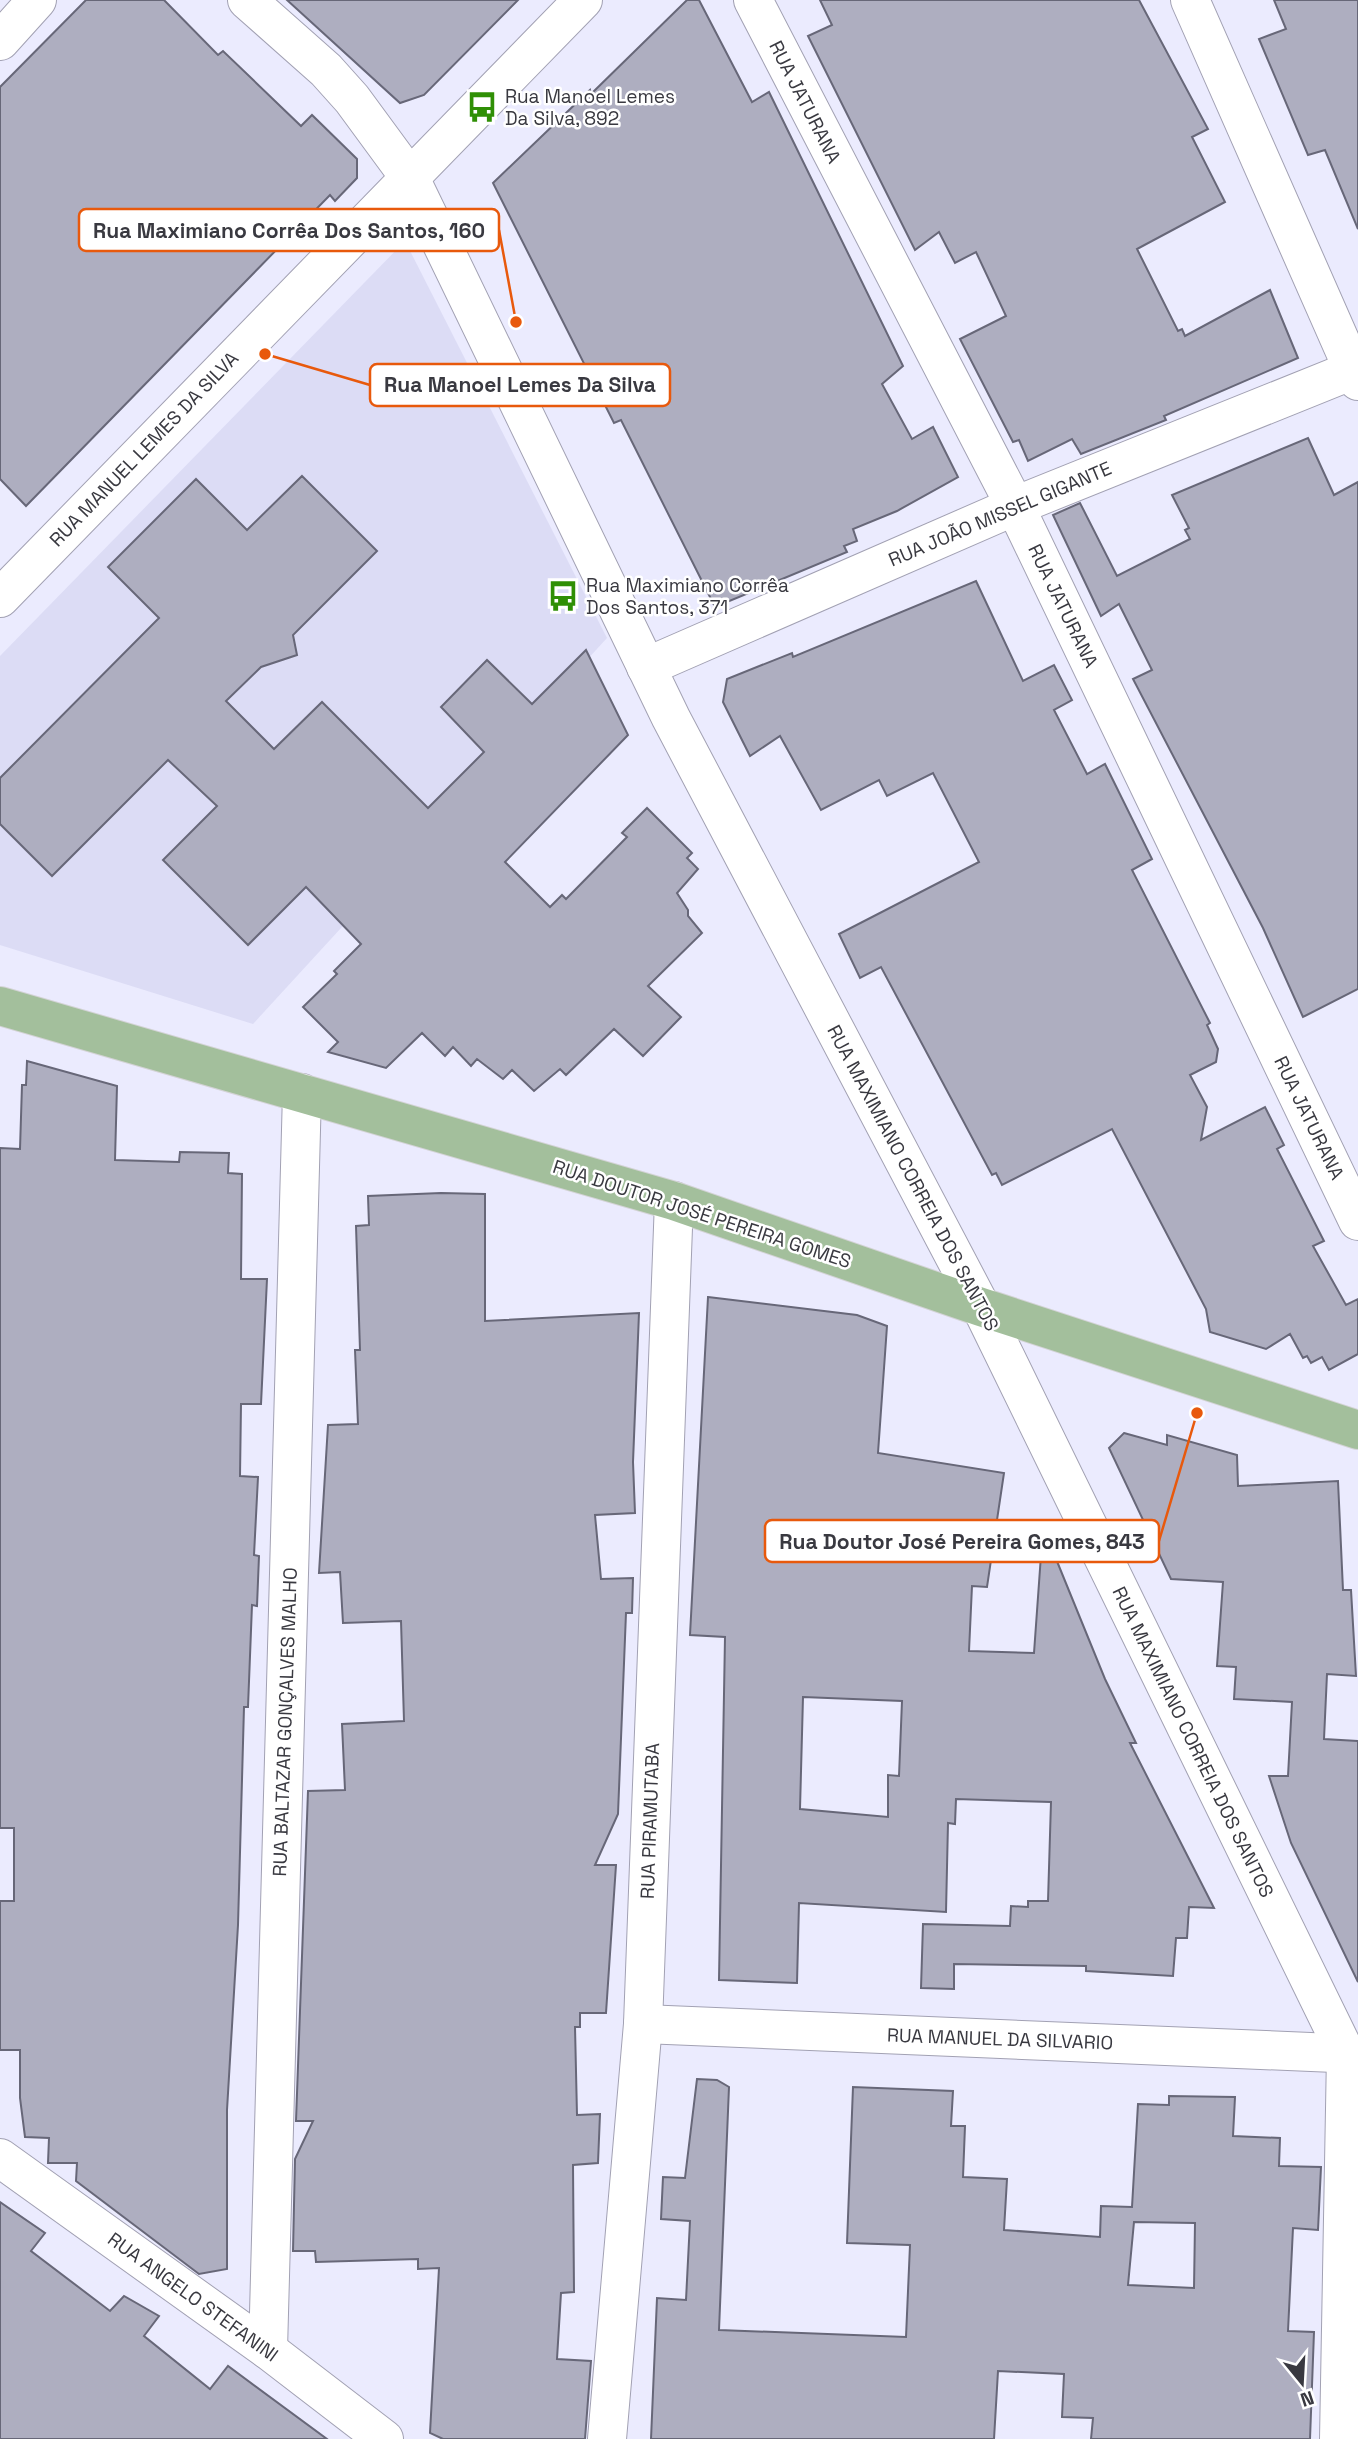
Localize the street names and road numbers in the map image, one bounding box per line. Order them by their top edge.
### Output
street label: RUA JATURANA [763,36,847,168]
street label: RUA MANUEL LEMES DA SILVA [44,346,244,552]
street label: RUA JOÃO MISSEL GIGANTE [885,456,1115,572]
street label: RUA JATURANA [1022,540,1104,672]
street label: RUA MAXIMIANO CORREIA DOS SANTOS [821,1021,1005,1335]
street label: RUA JATURANA [1268,1052,1350,1184]
street label: RUA DOUTOR JOSÉ PEREIRA GOMES [550,1154,854,1274]
street label: RUA BALTAZAR GONÇALVES MALHO [267,1567,303,1877]
street label: RUA MAXIMIANO CORREIA DOS SANTOS [1107,1582,1279,1902]
street label: RUA PIRAMUTABA [635,1742,665,1900]
street label: RUA MANUEL DA SILVARIO [886,2023,1114,2055]
street label: RUA ANGELO STEFANINI [103,2227,283,2367]

